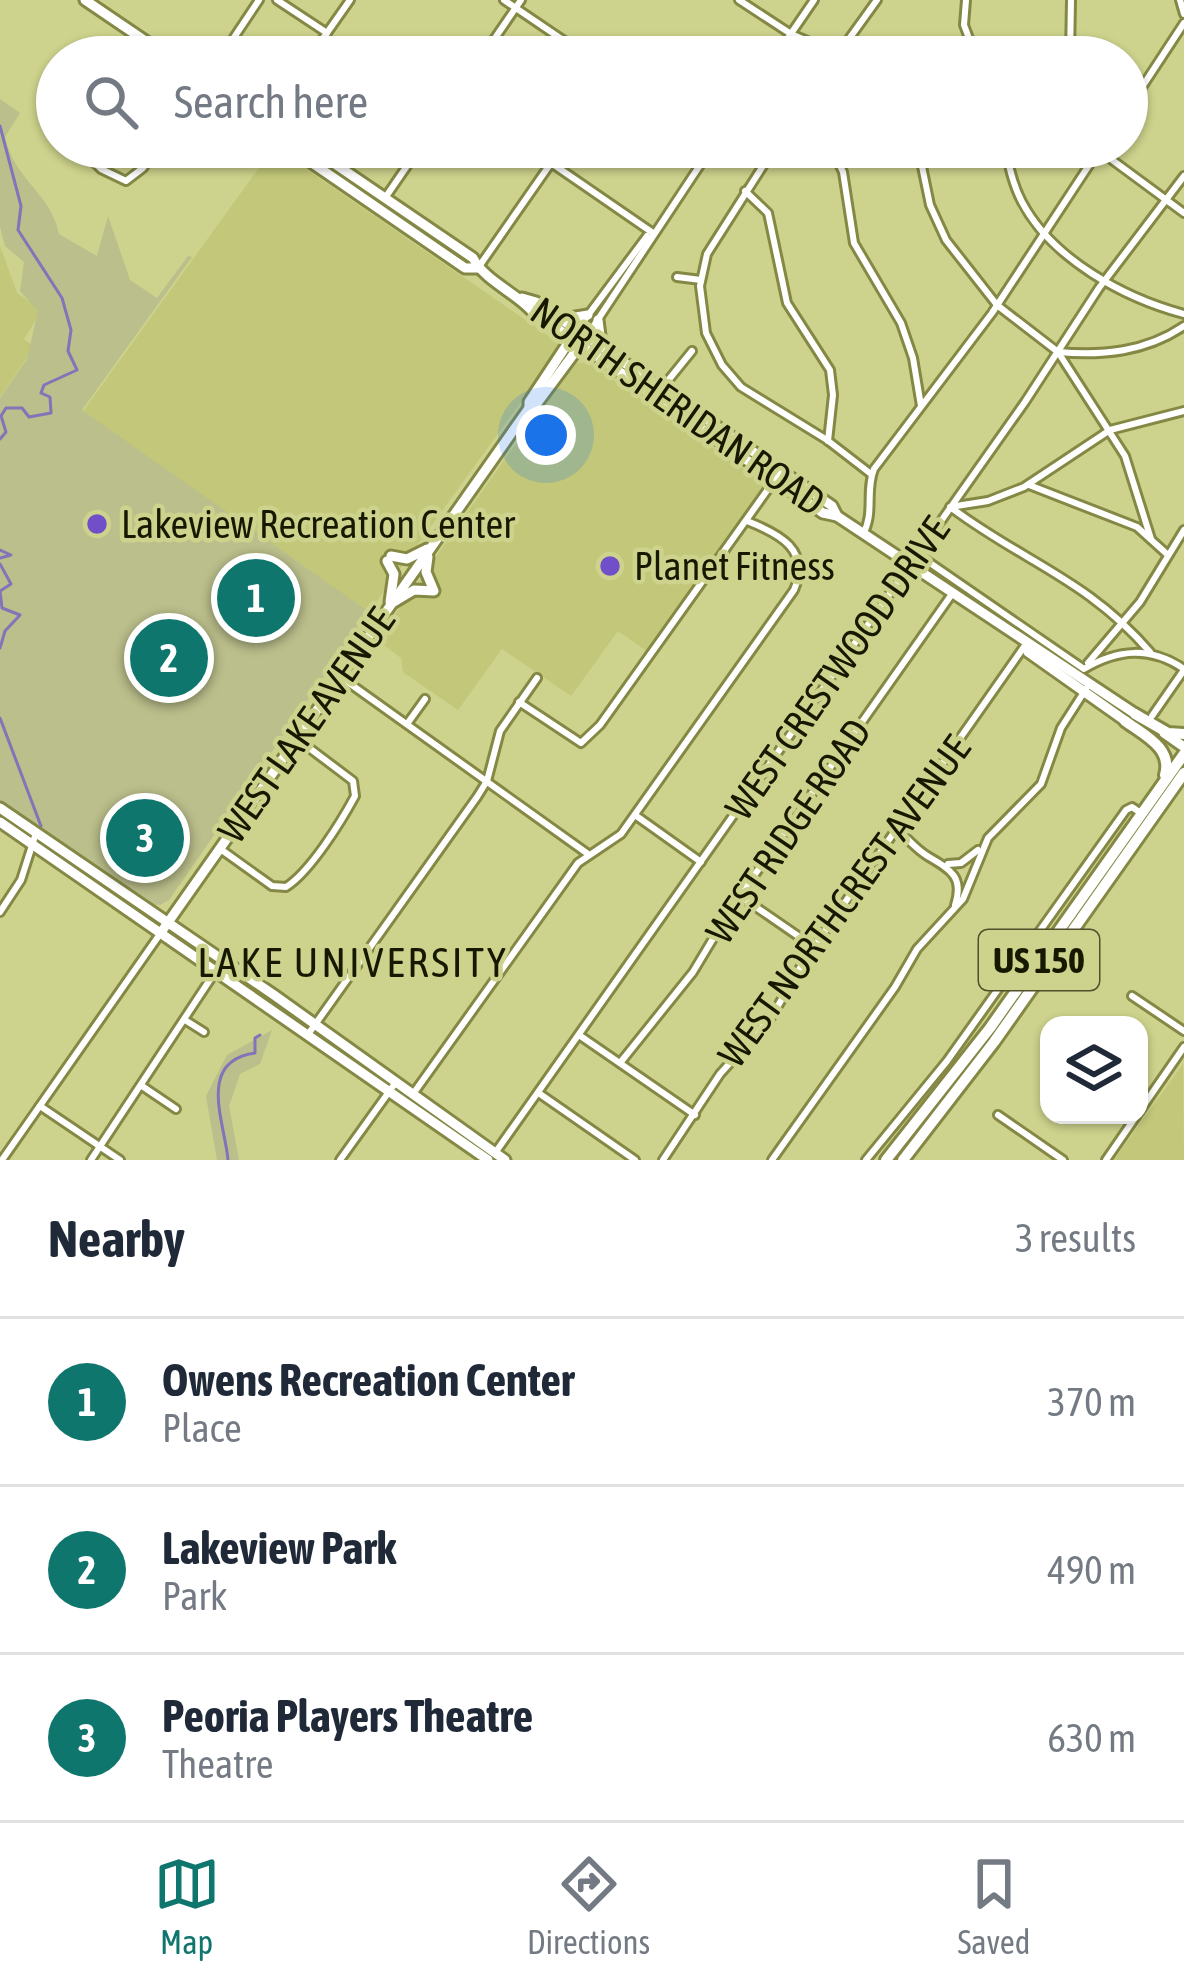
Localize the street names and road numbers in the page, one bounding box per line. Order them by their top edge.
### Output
street label: NORTH SHERIDAN ROAD [523,288,833,524]
street label: WEST CRESTWOOD DRIVE [716,508,958,827]
street label: WEST LAKE AVENUE [209,599,403,851]
street label: WEST RIDGE ROAD [697,711,879,951]
street label: WEST NORTHCREST AVENUE [709,727,979,1075]
road number: US 150 [979,930,1099,990]

